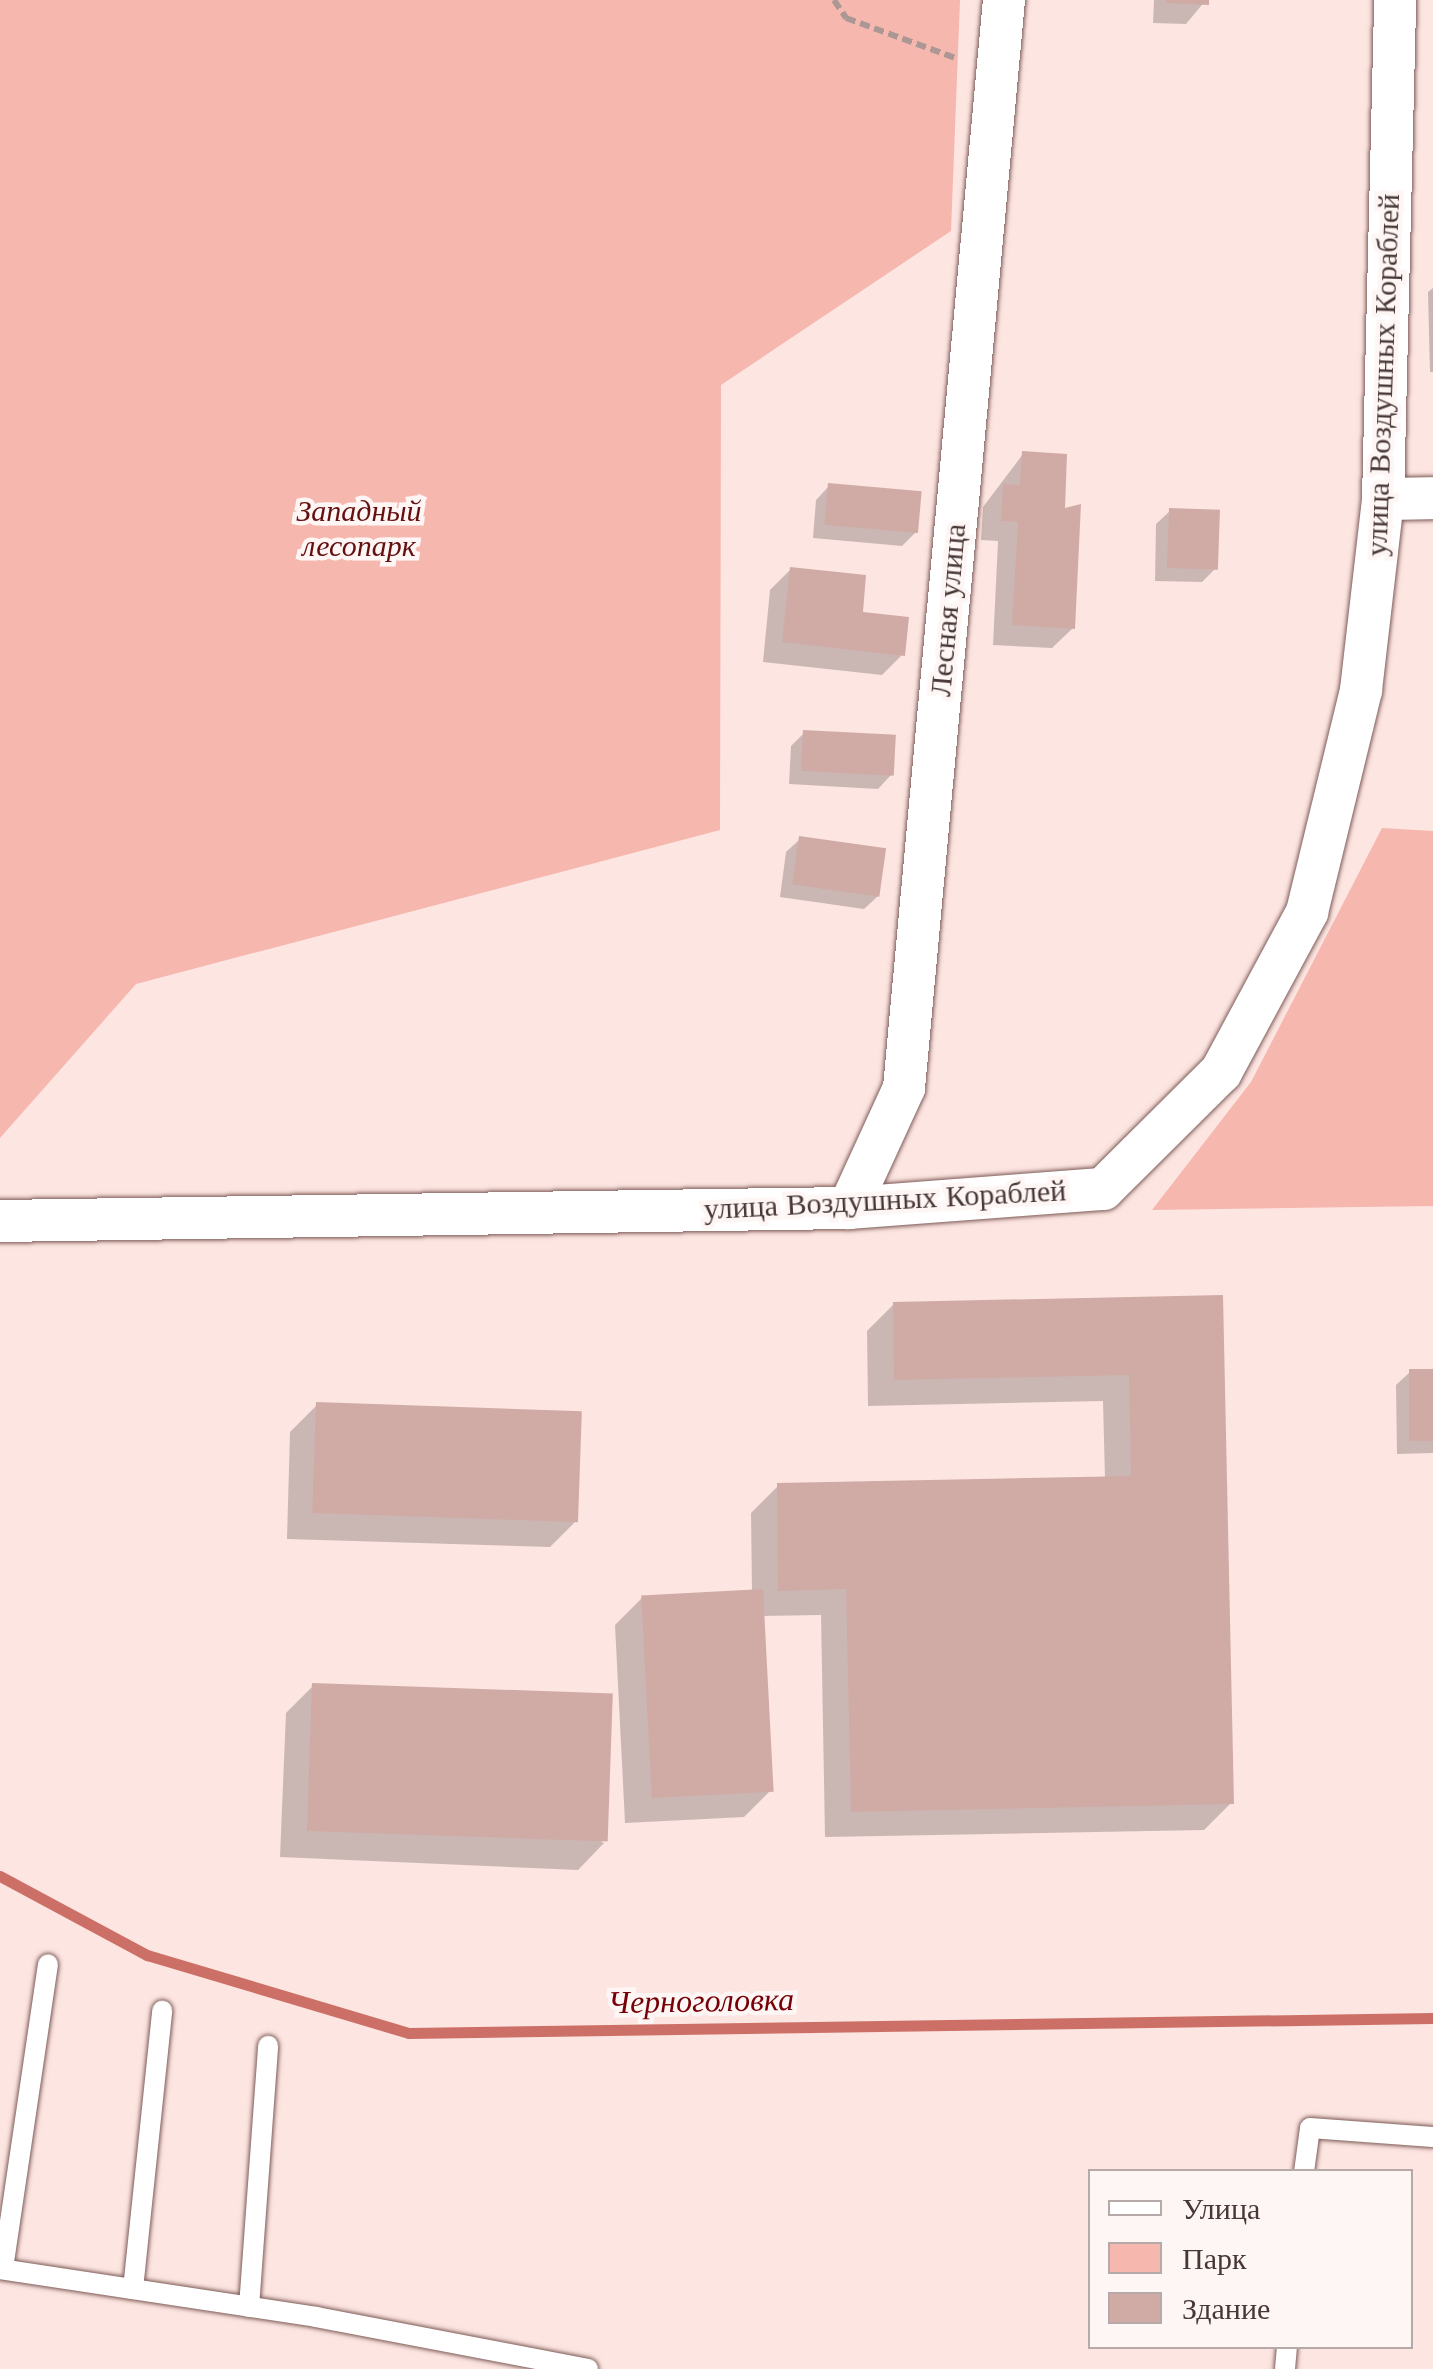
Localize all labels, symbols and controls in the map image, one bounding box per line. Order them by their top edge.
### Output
street label: улица Воздушных Кораблей [1359,193,1407,557]
park label: Западный лесопарк [296,493,422,564]
street label: Лесная улица [923,522,973,698]
street label: улица Воздушных Кораблей [703,1173,1067,1227]
water label: Черноголовка [608,1980,794,2022]
legend [1088,2169,1413,2349]
text: Улица [1182,2190,1260,2227]
text: Парк [1182,2240,1247,2277]
text: Здание [1182,2290,1270,2327]

